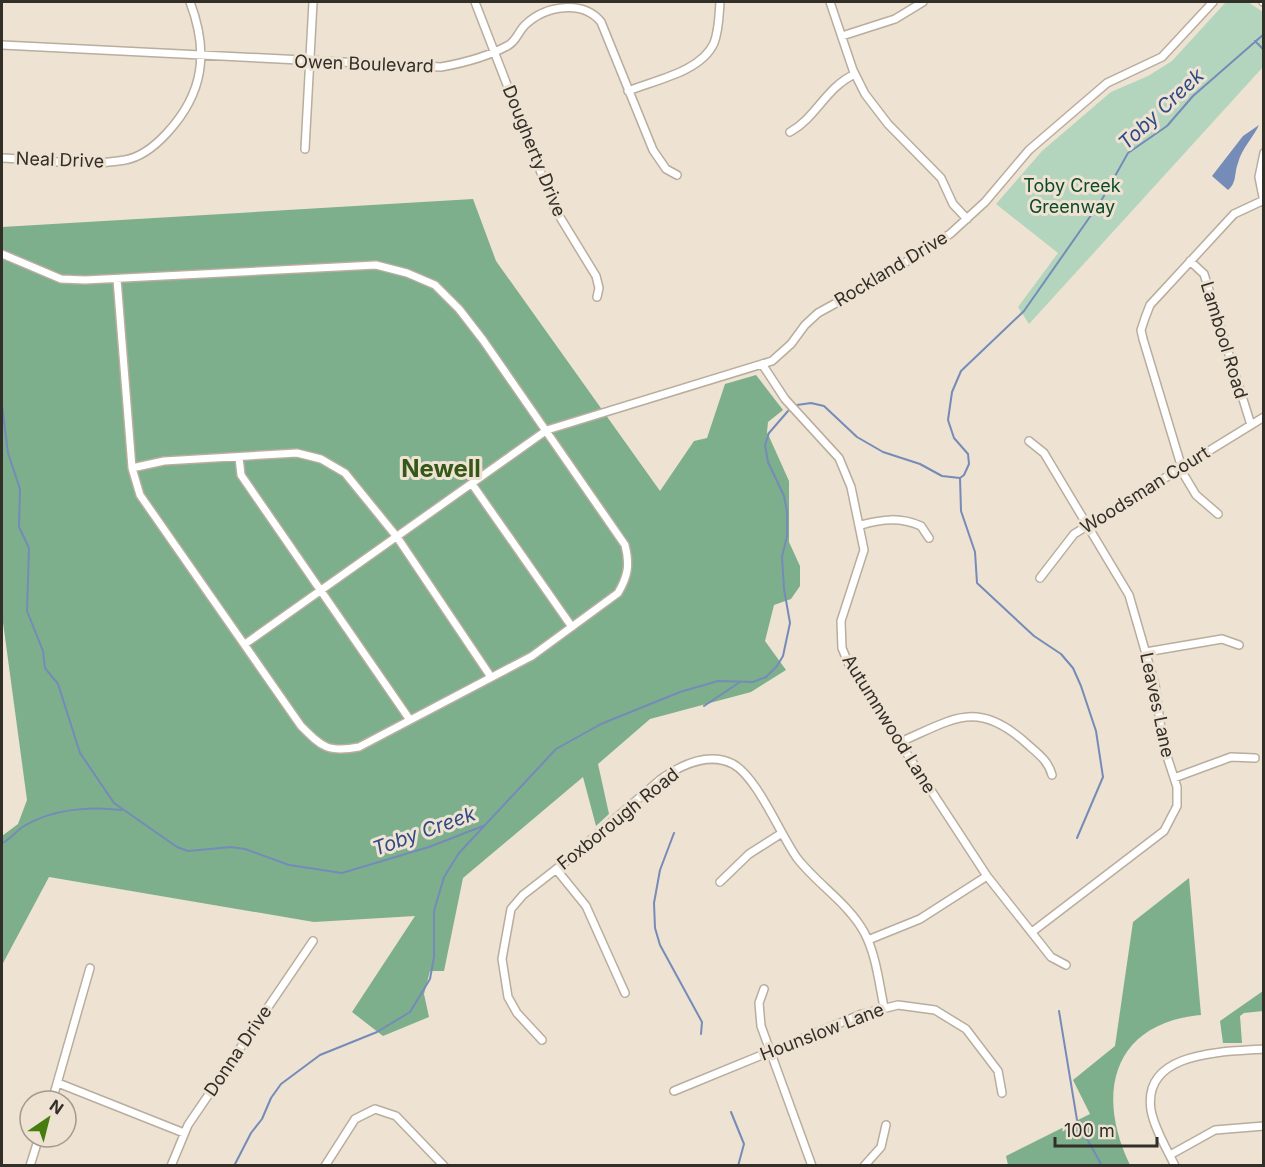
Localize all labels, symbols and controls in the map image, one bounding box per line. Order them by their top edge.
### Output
street label: Owen Boulevard [294,51,434,76]
water label: Toby Creek [1113,63,1209,155]
street label: Dougherty Drive [499,82,570,220]
street label: Neal Drive [15,147,105,172]
park label: Toby Creek Greenway [1023,175,1121,217]
street label: Rockland Drive [830,227,951,311]
street label: Lambool Road [1197,279,1252,401]
street label: Woodsman Court [1076,441,1213,538]
district label: Newell [401,454,481,483]
street label: Leaves Lane [1136,650,1179,759]
street label: Autumnwood Lane [838,651,941,797]
street label: Foxborough Road [553,763,683,874]
water label: Toby Creek [369,801,480,861]
street label: Hounslow Lane [757,998,887,1065]
street label: Donna Drive [200,1001,276,1100]
north arrow [18,1089,78,1149]
text: N [46,1095,67,1118]
scale bar [1055,1110,1157,1148]
text: 100 m [1064,1120,1115,1141]

